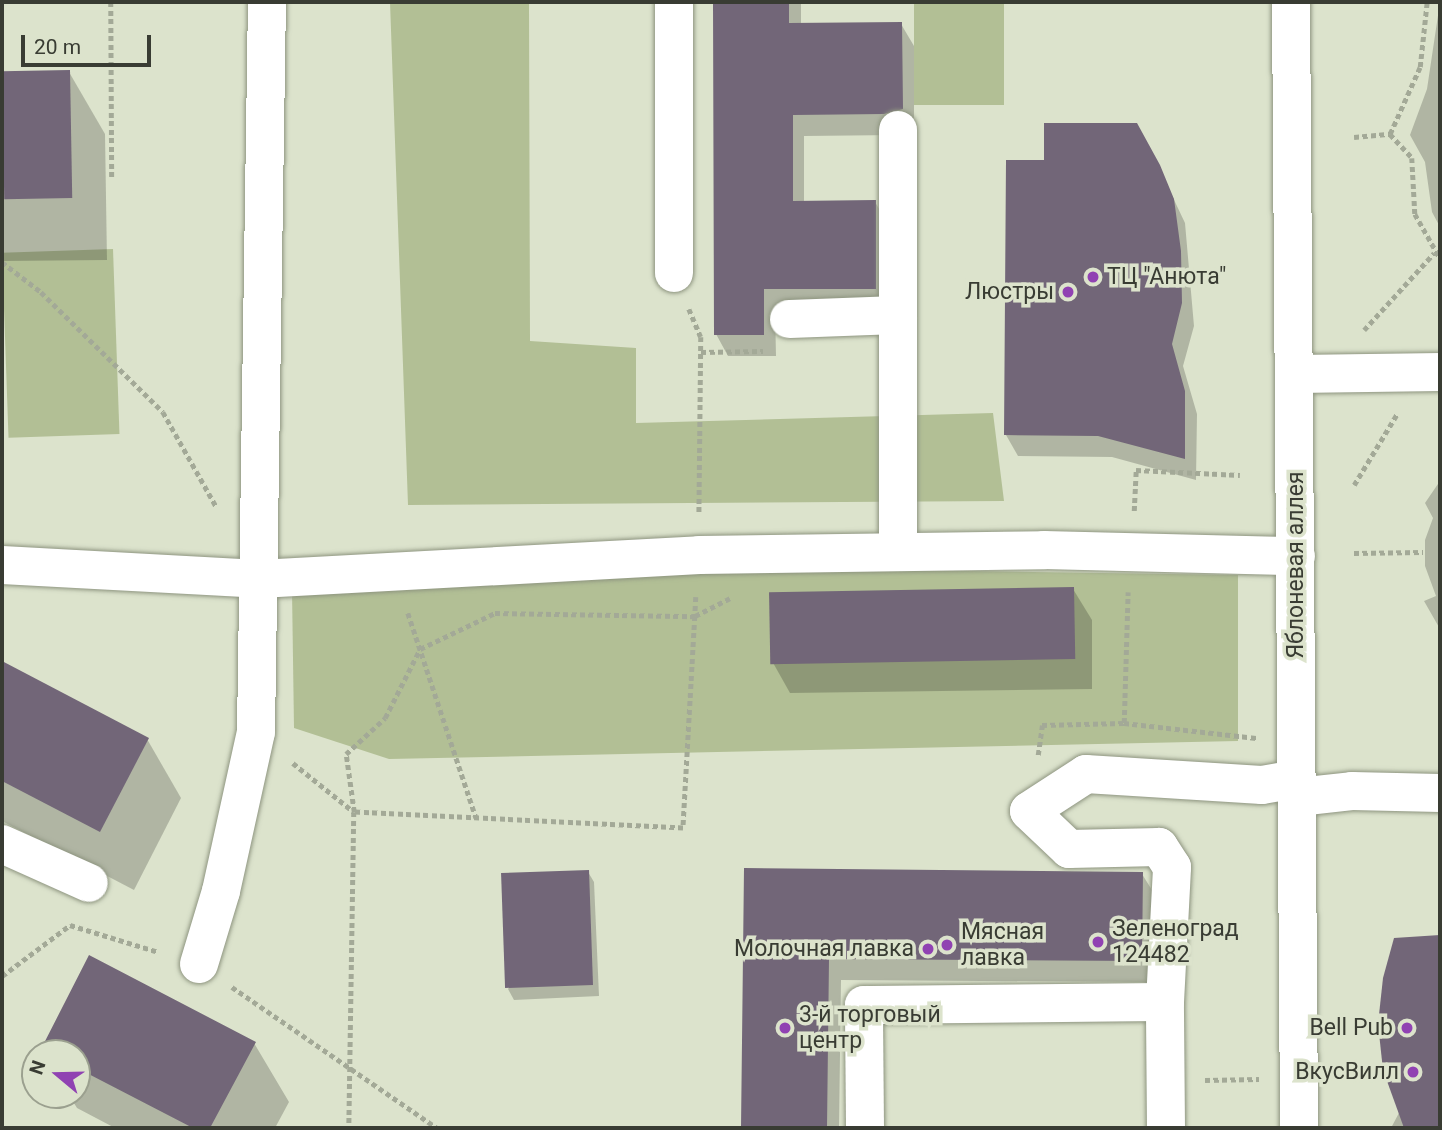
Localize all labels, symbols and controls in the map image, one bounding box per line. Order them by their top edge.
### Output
scale bar [24,21,154,65]
text: 20 m [34,35,81,59]
place label: ТЦ "Анюта" [1107,263,1226,291]
marker: ТЦ "Анюта" [1085,269,1101,285]
place label: Люстры [965,278,1054,306]
marker: Люстры [1060,284,1076,300]
street label: Яблоневая аллея [1282,471,1310,659]
place label: Зеленоград 124482 [1112,915,1239,969]
place label: Мясная лавка [961,918,1044,972]
marker: Зеленоград 124482 [1090,934,1106,950]
place label: Молочная лавка [734,935,914,963]
marker: Мясная лавка [939,937,955,953]
marker: Молочная лавка [920,941,936,957]
place label: 3-й торговый центр [799,1001,941,1055]
place label: Bell Pub [1309,1014,1393,1042]
marker: 3-й торговый центр [777,1020,793,1036]
marker: Bell Pub [1399,1020,1415,1036]
north arrow [21,1039,91,1109]
text: N [25,1058,51,1078]
place label: ВкусВилл [1295,1058,1399,1086]
marker: ВкусВилл [1405,1064,1421,1080]

